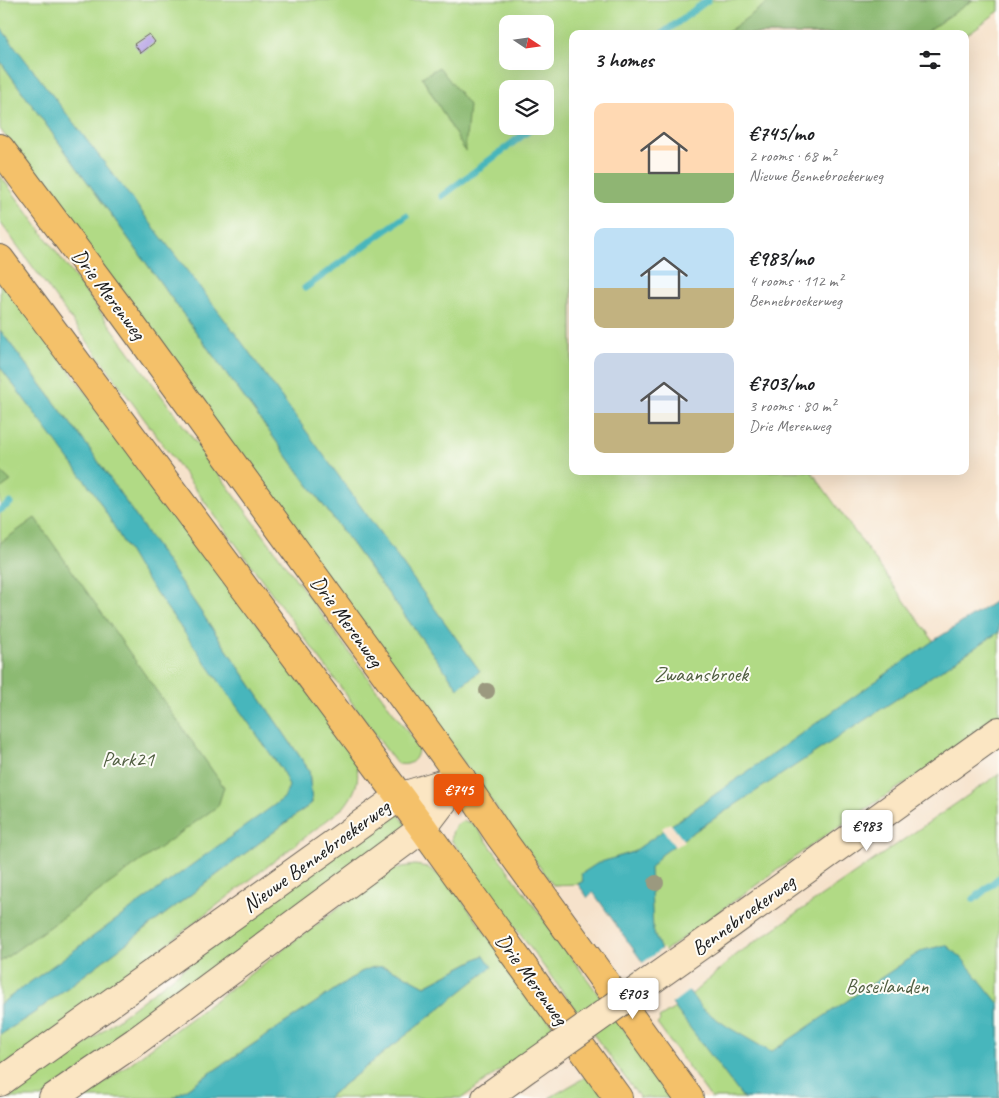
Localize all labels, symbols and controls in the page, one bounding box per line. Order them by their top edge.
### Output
north arrow [499,15,554,70]
map controls [499,15,554,135]
icon: filters [916,46,944,74]
text: 3 homes [594,47,653,73]
button: layers [499,80,554,135]
text: €745/mo [749,120,813,146]
icon: home [634,123,694,183]
text: 2 rooms · 68 m² [749,146,835,166]
text: Nieuwe Bennebroekerweg [749,166,883,186]
street label: Drie Merenweg [66,244,152,346]
text: €983/mo [749,245,813,271]
icon: home [634,248,694,308]
text: 4 rooms · 112 m² [749,271,843,291]
text: Bennebroekerweg [749,291,842,311]
text: €703/mo [749,370,814,396]
icon: home [634,373,694,433]
text: 3 rooms · 80 m² [749,396,835,416]
text: Drie Merenweg [749,416,830,436]
street label: Drie Merenweg [305,570,390,673]
park label: Zwaansbroek [654,661,749,687]
park label: Park21 [102,746,156,772]
pin: €745 [429,774,489,816]
text: €745 [445,780,473,800]
street label: Nieuwe Bennebroekerweg [237,793,396,918]
pin: €983 [837,810,897,852]
text: €983 [853,816,881,836]
street label: Bennebroekerweg [686,868,801,961]
street label: Drie Merenweg [490,928,575,1031]
park label: Boseilanden [846,973,929,999]
pin: €703 [603,978,663,1020]
text: €703 [619,984,647,1004]

